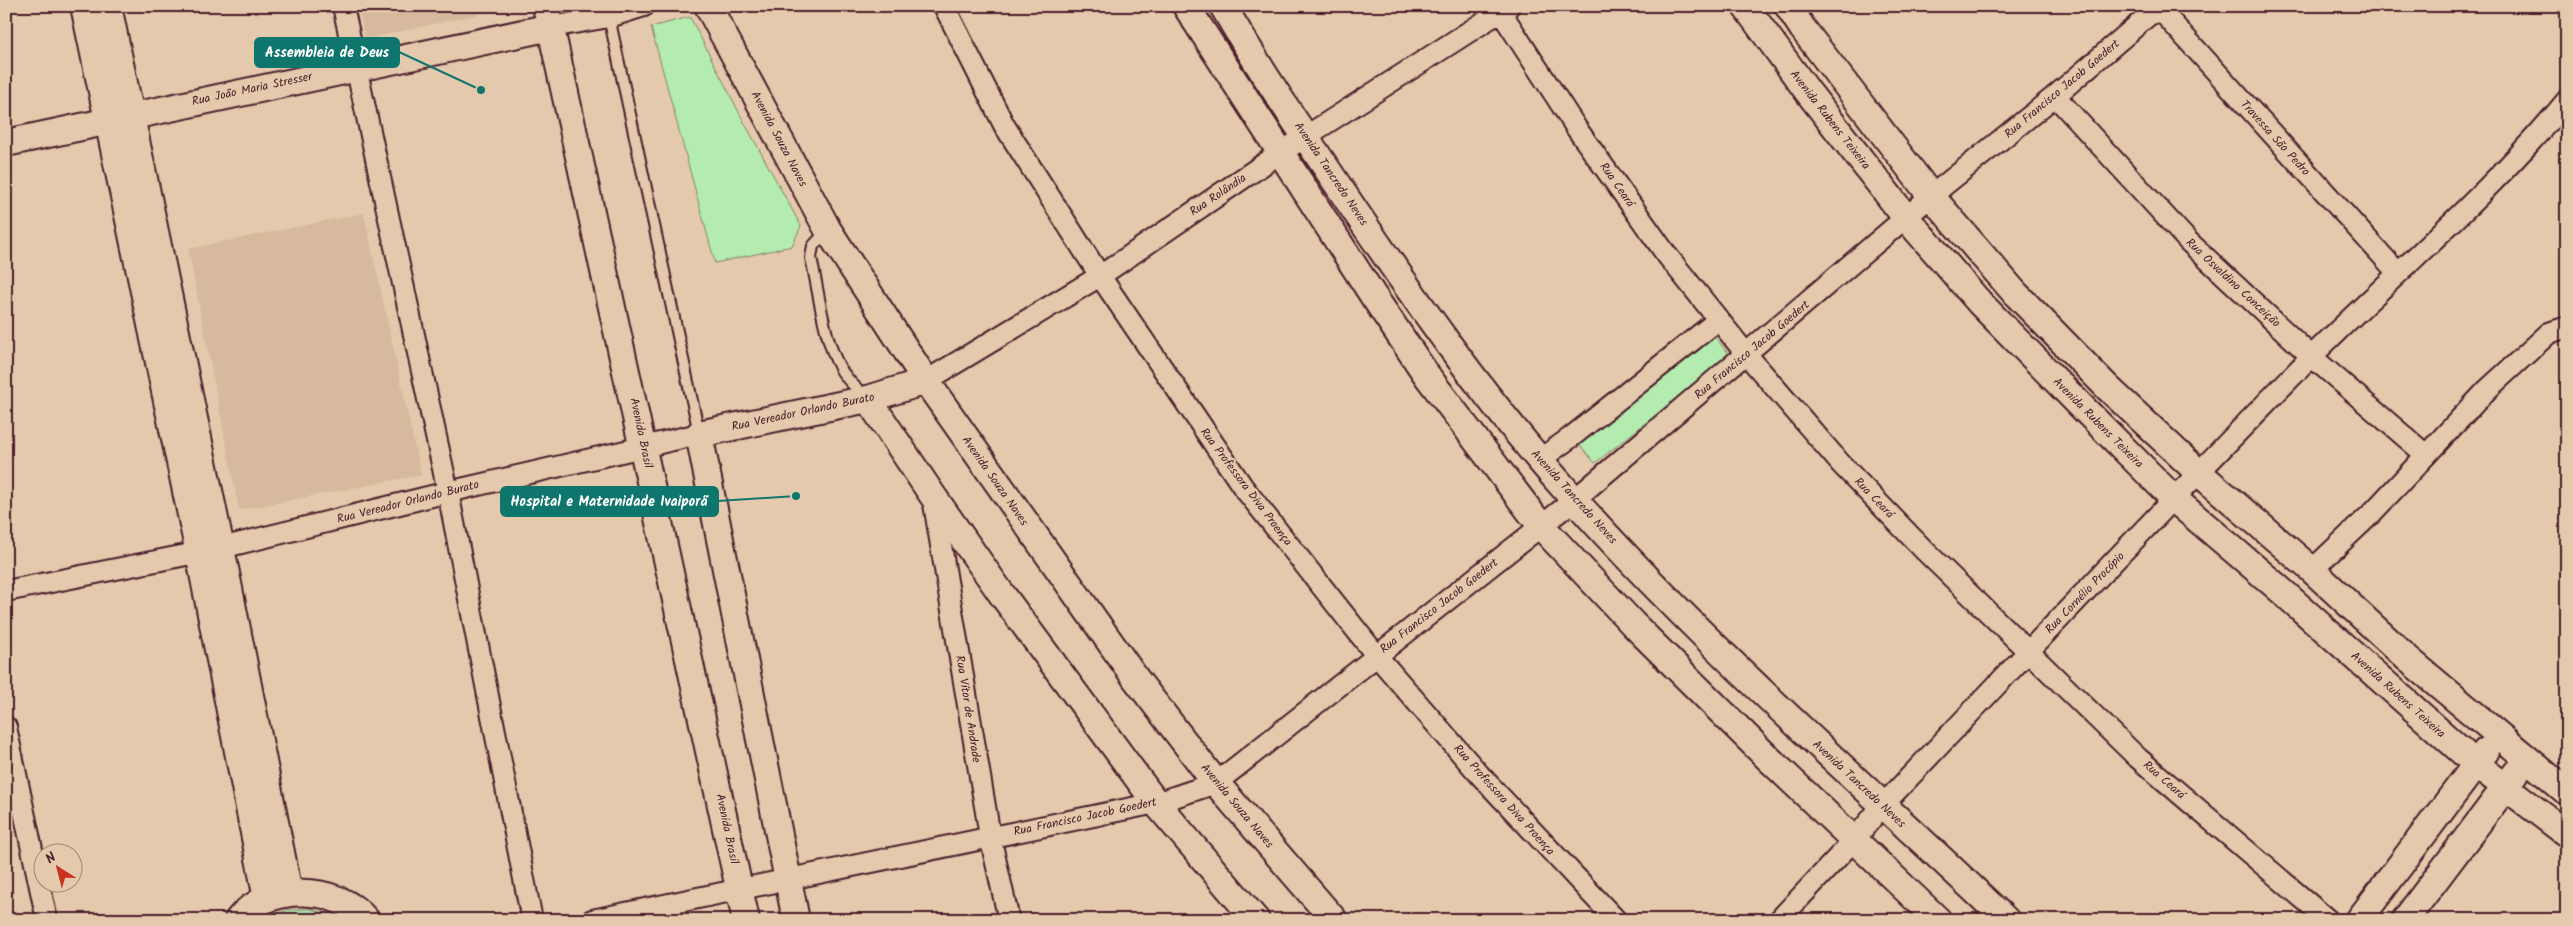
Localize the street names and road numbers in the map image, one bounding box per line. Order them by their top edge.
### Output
street label: Rua Francisco Jacob Goedert [2000,35,2124,143]
street label: Avenida Rubens Teixeira [1785,66,1875,174]
street label: Rua João Maria Stresser [190,67,315,111]
street label: Avenida Souza Naves [746,88,812,190]
street label: Travessa São Pedro [2236,96,2314,180]
street label: Avenida Tancredo Neves [1289,118,1373,230]
street label: Rua Ceará [1595,159,1640,212]
street label: Rua Rolândia [1186,169,1251,221]
street label: Rua Osvaldino Conceição [2181,234,2285,332]
street label: Rua Francisco Jacob Goedert [1690,296,1814,404]
street label: Avenida Rubens Teixeira [2048,373,2148,473]
street label: Rua Vereador Orlando Burato [730,388,876,436]
street label: Avenida Brasil [624,396,658,470]
street label: Rua Professora Diva Proença [1195,424,1297,550]
street label: Avenida Souza Naves [957,432,1033,530]
street label: Avenida Tancredo Neves [1526,445,1622,549]
street label: Rua Ceará [1849,473,1899,524]
street label: Rua Vereador Orlando Burato [335,475,481,529]
street label: Rua Cornélio Procópio [2041,547,2129,639]
street label: Rua Francisco Jacob Goedert [1376,553,1503,658]
street label: Avenida Rubens Teixeira [2346,647,2450,743]
street label: Rua Vítor de Andrade [950,654,986,765]
street label: Avenida Tancredo Neves [1808,735,1910,833]
street label: Rua Professora Diva Proença [1449,740,1559,860]
street label: Rua Ceará [2138,756,2191,805]
street label: Avenida Souza Naves [1196,759,1278,853]
street label: Avenida Brasil [710,792,744,866]
street label: Rua Francisco Jacob Goedert [1012,792,1159,841]

